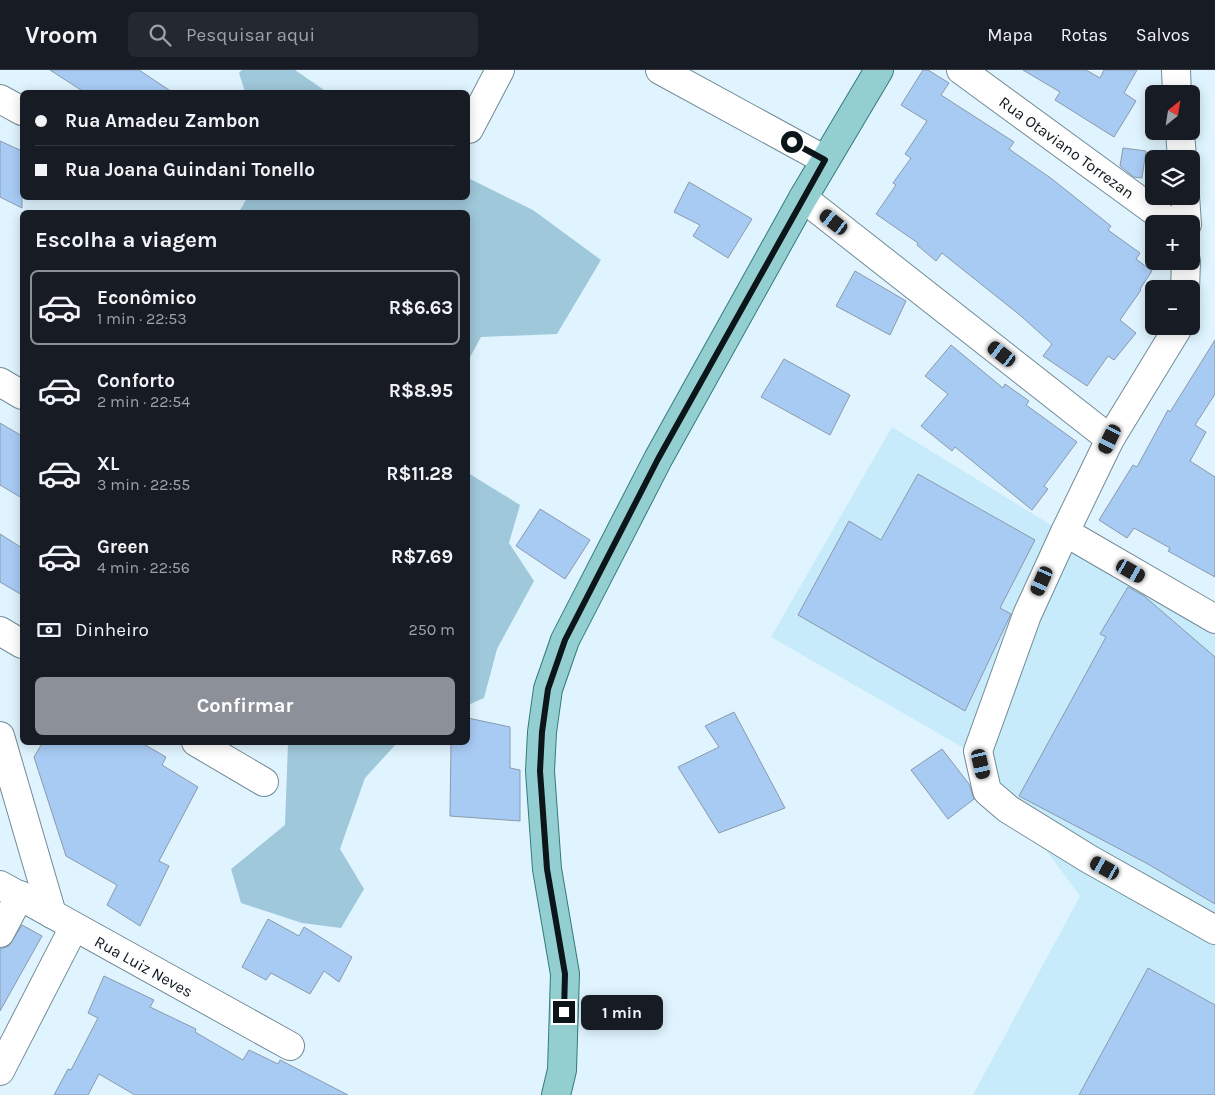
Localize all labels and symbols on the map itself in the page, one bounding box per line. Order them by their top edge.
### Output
north arrow [1145,85,1200,140]
street label: Rua Otaviano Torrezan [995,92,1138,203]
route start [781,131,803,153]
car [817,207,850,237]
car [985,339,1018,369]
car [1096,422,1123,456]
car [1114,557,1147,585]
car [1029,564,1054,598]
car [970,748,991,780]
car [1088,854,1121,882]
street label: Rua Luiz Neves [91,932,196,1001]
callout: 1 min [582,994,664,1030]
route end [553,1001,575,1023]

